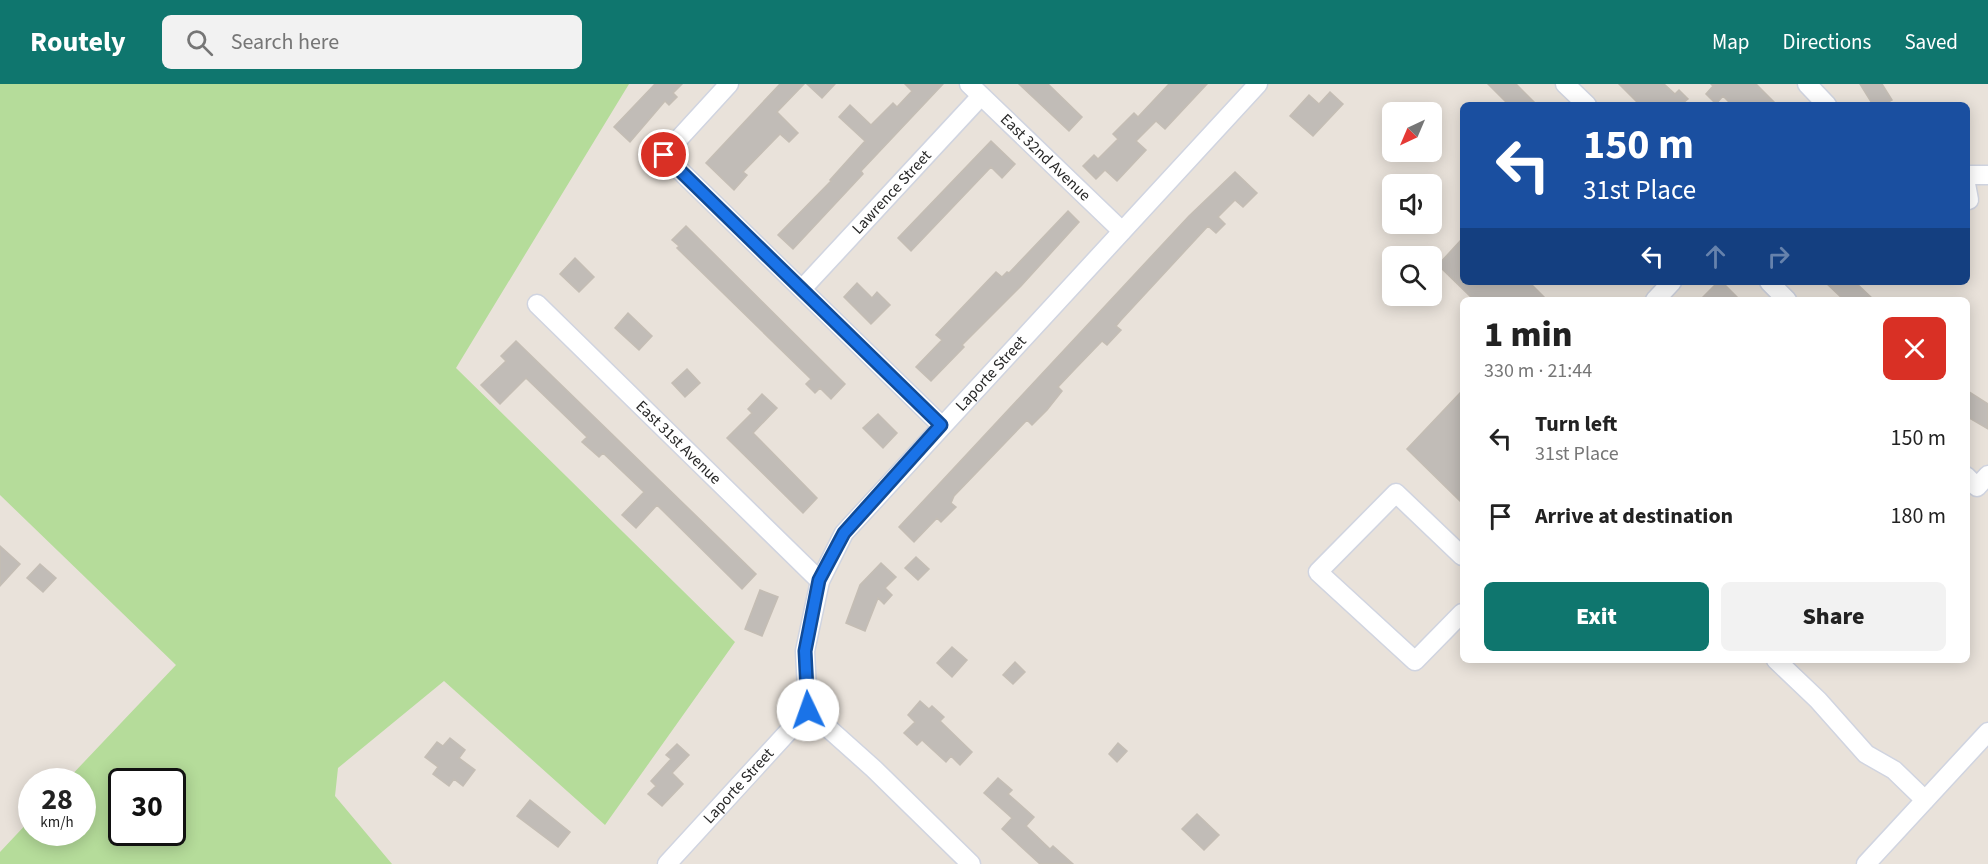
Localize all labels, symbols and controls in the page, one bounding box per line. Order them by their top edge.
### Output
search box [162,15,582,69]
text: Routely [30,22,126,62]
icon: search [183,26,216,59]
text: Search here [231,26,339,58]
text: Map [1712,27,1750,57]
text: Directions [1783,27,1871,57]
text: Saved [1904,27,1958,57]
north arrow [1382,102,1442,162]
map controls [1382,102,1442,306]
street label: East 32nd Avenue [995,109,1096,206]
text: 150 m [1583,115,1694,175]
icon: left [1484,126,1562,204]
pin [638,129,689,180]
icon: arrive [647,138,680,171]
street label: Lawrence Street [847,145,937,239]
text: 31st Place [1583,171,1696,210]
button: sound [1382,174,1442,234]
icon: left [1636,240,1669,273]
icon: ahead [1699,240,1732,273]
icon: right [1762,240,1795,273]
button: search [1382,246,1442,306]
text: 1 min [1484,309,1572,360]
button: close [1883,317,1946,380]
street label: Laporte Street [951,331,1032,416]
text: 330 m · 21:44 [1484,357,1592,385]
street label: East 31st Avenue [631,396,726,490]
text: Turn left [1535,408,1617,440]
icon: left [1484,422,1517,455]
text: 150 m [1891,422,1946,454]
text: 31st Place [1535,440,1619,468]
icon: arrive [1484,500,1517,533]
text: Arrive at destination [1535,500,1733,532]
text: 180 m [1891,500,1946,532]
button: Exit [1484,582,1709,651]
button: Share [1721,582,1946,651]
position arrow [776,678,840,742]
street label: Laporte Street [698,743,779,828]
speed limit sign: 30 [108,768,186,846]
text: 28 [41,778,73,821]
text: km/h [40,812,74,833]

